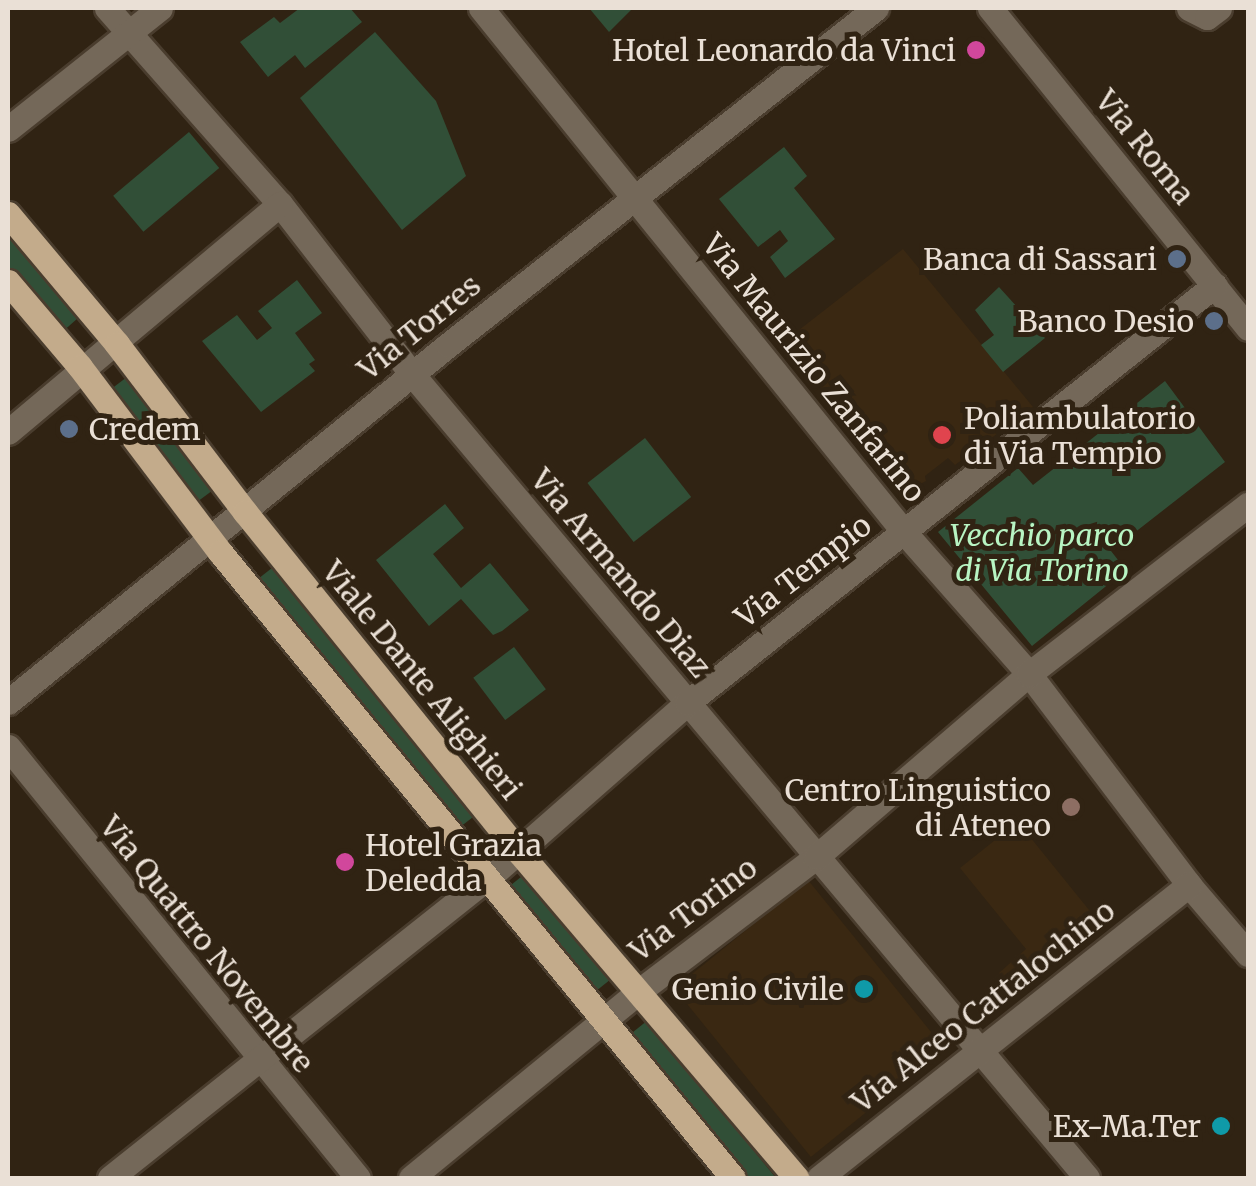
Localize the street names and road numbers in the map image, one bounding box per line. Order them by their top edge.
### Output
street label: Via Roma [1088,83,1202,211]
street label: Via Maurizio Zanfarino [695,227,933,509]
street label: Via Torres [351,267,487,387]
street label: Via Armando Diaz [523,462,719,684]
street label: Via Tempio [728,507,878,635]
street label: Viale Dante Alighieri [315,554,529,806]
street label: Via Quattro Novembre [93,809,321,1079]
street label: Via Torino [622,849,764,969]
street label: Via Alceo Cattalochino [844,892,1122,1120]

